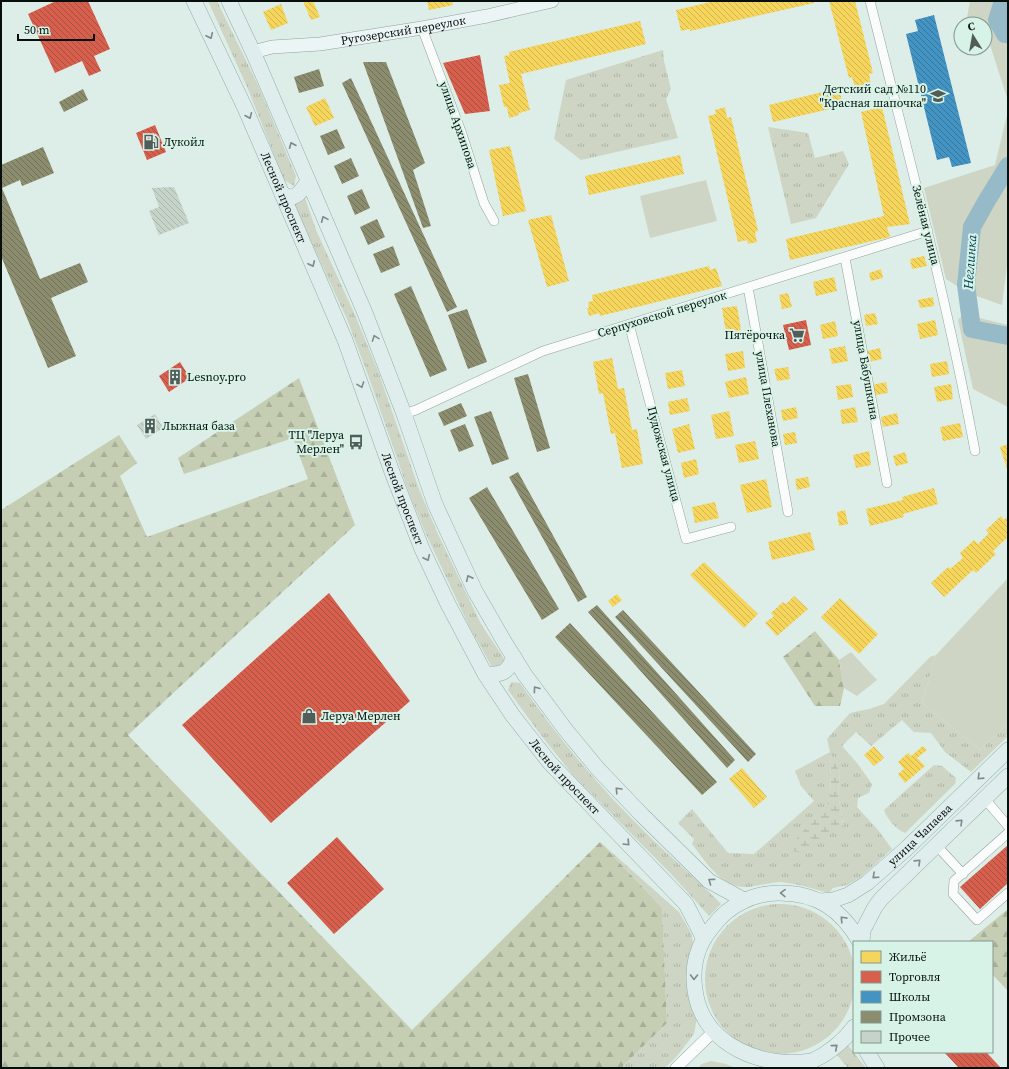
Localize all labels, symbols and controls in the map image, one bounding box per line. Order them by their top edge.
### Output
street label: Ругозерский переулок [340,12,467,49]
scale bar [18,16,94,42]
north arrow [953,16,993,56]
text: С [966,19,976,35]
text: 50 m [24,22,50,38]
one-way arrow [205,32,213,40]
street label: улица Архипова [436,79,481,172]
place label: Детский сад №110 "Красная шапочка" [819,81,926,111]
school or university icon: Детский сад №110 "Красная шапочка" [929,87,947,105]
one-way arrow [244,113,252,120]
fuel station icon: Лукойл [142,133,160,151]
place label: Лукойл [163,134,205,150]
one-way arrow [289,142,297,149]
street label: Лесной проспект [257,149,311,246]
street label: Зелёная улица [908,183,944,268]
one-way arrow [321,215,329,223]
water label: Неглинка [960,234,980,291]
one-way arrow [307,260,315,267]
street label: Серпуховской переулок [595,287,729,341]
street label: улица Бабушкина [849,319,883,422]
supermarket icon: Пятёрочка [788,326,806,344]
place label: Пятёрочка [724,327,786,343]
one-way arrow [372,335,380,342]
street label: улица Плеханова [752,350,784,449]
building icon: Lesnoy.pro [166,368,184,386]
place label: Lesnoy.pro [187,369,246,385]
one-way arrow [356,381,364,388]
street label: Пудожская улица [644,405,685,504]
building icon: Лыжная база [141,417,159,435]
place label: Лыжная база [162,418,236,434]
place label: ТЦ "Леруа Мерлен" [288,427,345,457]
bus stop icon: ТЦ "Леруа Мерлен" [347,433,365,451]
street label: Лесной проспект [378,450,428,548]
one-way arrow [422,554,430,562]
one-way arrow [466,575,474,582]
one-way arrow [533,686,541,693]
shop icon: Леруа Мерлен [300,707,318,725]
place label: Леруа Мерлен [321,708,401,724]
street label: Лесной проспект [526,735,604,819]
one-way arrow [977,773,985,780]
one-way arrow [615,787,623,795]
street label: улица Чапаева [885,800,956,869]
one-way arrow [955,819,963,827]
one-way arrow [622,838,630,846]
one-way arrow [914,860,921,867]
one-way arrow [872,871,880,879]
one-way arrow [708,879,715,886]
one-way arrow [780,889,786,897]
one-way arrow [840,916,848,924]
legend [853,941,993,1053]
text: Жильё [889,949,927,965]
text: Торговля [889,969,940,985]
one-way arrow [690,974,698,980]
text: Школы [889,989,930,1005]
text: Промзона [889,1009,947,1025]
text: Прочее [889,1029,930,1045]
one-way arrow [830,1045,837,1052]

